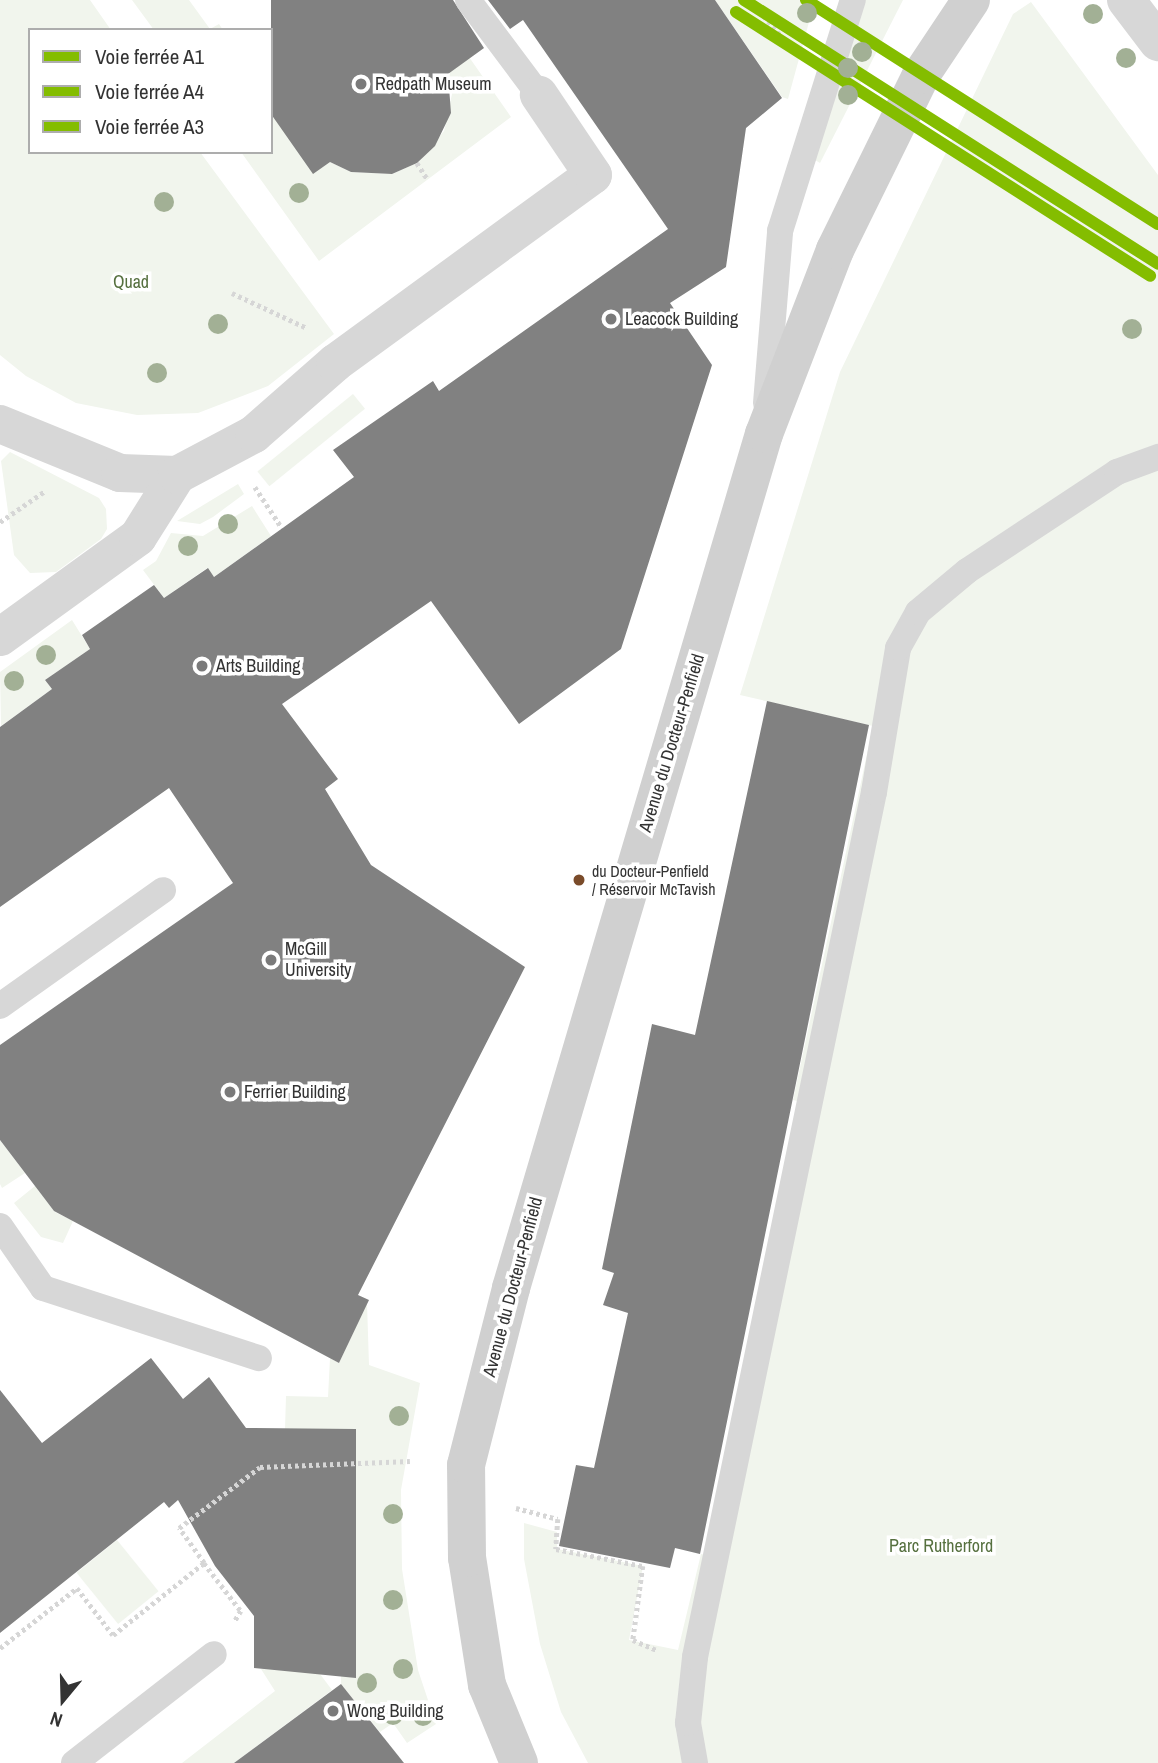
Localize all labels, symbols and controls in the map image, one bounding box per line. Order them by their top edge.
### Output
legend [28,28,273,154]
text: Voie ferrée A1 [95,42,204,71]
place label: Redpath Museum [375,73,491,95]
marker: Redpath Museum [353,76,369,92]
text: Voie ferrée A4 [95,77,204,106]
text: Voie ferrée A3 [95,112,204,141]
park label: Quad [113,271,149,293]
place label: Leacock Building [625,308,738,330]
marker: Leacock Building [603,311,619,327]
street label: Avenue du Docteur-Penfield [635,651,709,835]
place label: Arts Building [216,655,301,677]
marker: Arts Building [194,658,210,674]
place label: du Docteur-Penfield / Réservoir McTavish [592,861,715,899]
marker: du Docteur-Penfield / Réservoir McTavish [572,873,586,887]
place label: McGill University [285,939,351,982]
marker: McGill University [263,952,279,968]
place label: Ferrier Building [244,1081,346,1103]
marker: Ferrier Building [222,1084,238,1100]
street label: Avenue du Docteur-Penfield [479,1195,547,1379]
park label: Parc Rutherford [889,1535,993,1557]
north arrow [28,1665,98,1735]
place label: Wong Building [347,1700,444,1722]
marker: Wong Building [325,1703,341,1719]
text: N [47,1706,66,1734]

